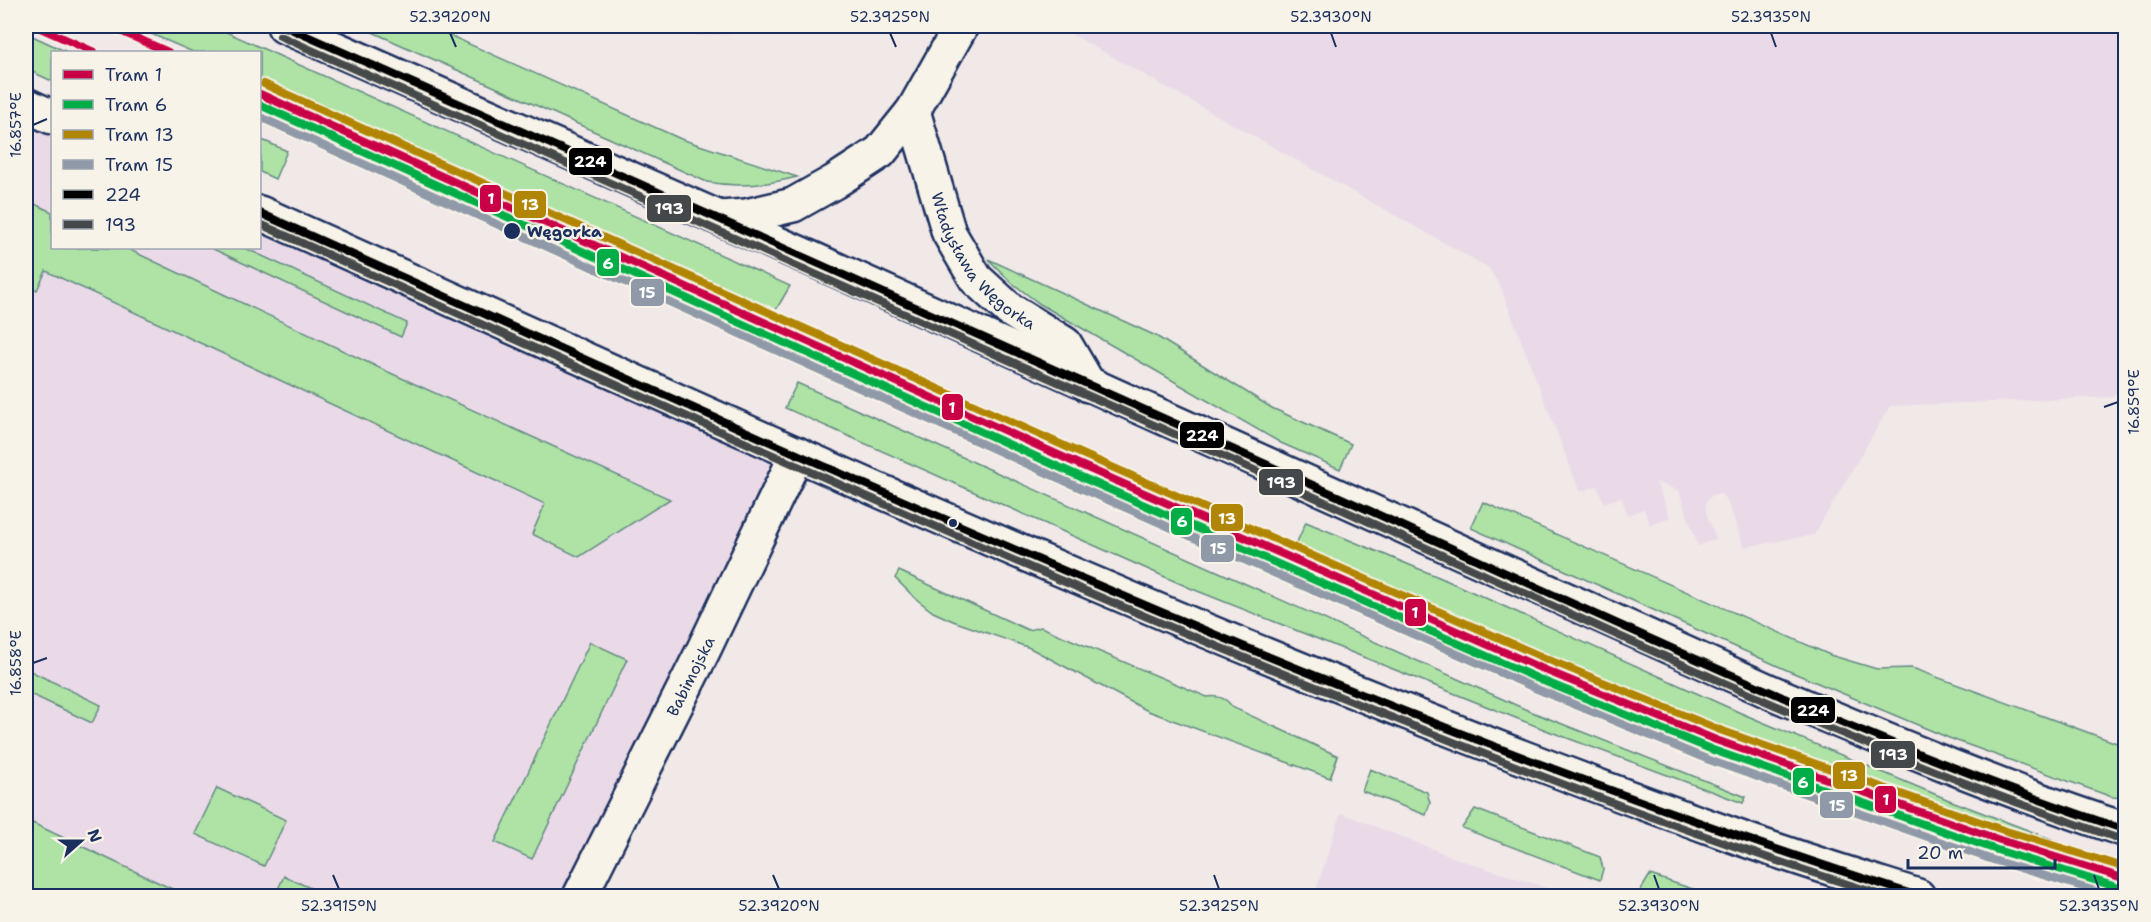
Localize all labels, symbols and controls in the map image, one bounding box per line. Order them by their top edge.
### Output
text: 52.3920°N [409,7,491,27]
text: 52.3925°N [850,7,930,27]
text: 52.3930°N [1290,7,1372,27]
text: 52.3935°N [1731,7,1811,27]
legend [51,51,261,249]
text: Tram 1 [105,63,162,87]
text: 16.857°E [6,92,26,158]
text: Tram 6 [105,93,167,117]
text: Tram 13 [105,123,174,147]
line badge: 224 [568,147,613,176]
text: 224 [574,151,606,172]
text: Tram 15 [105,153,173,177]
text: 224 [105,183,141,207]
line badge: 1 [479,184,502,213]
text: 1 [487,188,495,209]
line badge: 13 [513,190,547,219]
street label: Władysława Węgorka [927,190,1040,334]
text: 13 [521,194,539,215]
line badge: 193 [646,194,692,223]
text: 193 [654,198,684,219]
text: 193 [105,213,136,237]
marker: Węgorka [502,221,522,241]
place label: Węgorka [527,221,602,242]
line badge: 6 [596,248,620,277]
text: 6 [602,253,614,274]
line badge: 15 [630,278,665,307]
text: 15 [638,282,656,303]
text: 16.859°E [2124,369,2144,435]
line badge: 1 [941,393,964,421]
text: 1 [948,397,956,418]
line badge: 224 [1179,421,1225,449]
text: 224 [1186,425,1218,446]
line badge: 193 [1258,468,1304,496]
text: 193 [1266,472,1296,493]
line badge: 13 [1210,503,1244,532]
line badge: 6 [1170,507,1193,536]
text: 13 [1218,508,1236,529]
text: 6 [1176,511,1188,532]
unlabelled marker [947,517,959,529]
line badge: 15 [1200,534,1235,563]
text: 15 [1209,538,1227,559]
line badge: 1 [1404,598,1427,627]
text: 1 [1411,602,1419,623]
text: 16.858°E [6,630,26,696]
street label: Babimojska [662,633,719,720]
line badge: 224 [1790,696,1836,724]
text: 224 [1797,700,1829,721]
line badge: 193 [1870,740,1916,769]
text: 193 [1878,744,1908,765]
line badge: 13 [1832,761,1866,790]
text: 13 [1840,765,1858,786]
line badge: 6 [1792,767,1815,796]
text: 6 [1797,772,1809,793]
line badge: 1 [1874,785,1897,814]
text: 1 [1882,789,1890,810]
line badge: 15 [1819,791,1854,819]
text: 15 [1828,795,1846,816]
north arrow [51,811,111,871]
text: N [82,826,107,845]
scale bar [1908,832,2055,870]
text: 20 m [1917,841,1963,865]
text: 52.3915°N [301,896,377,916]
text: 52.3920°N [738,896,820,916]
text: 52.3925°N [1179,896,1259,916]
text: 52.3930°N [1618,896,1700,916]
text: 52.3935°N [2059,896,2139,916]

